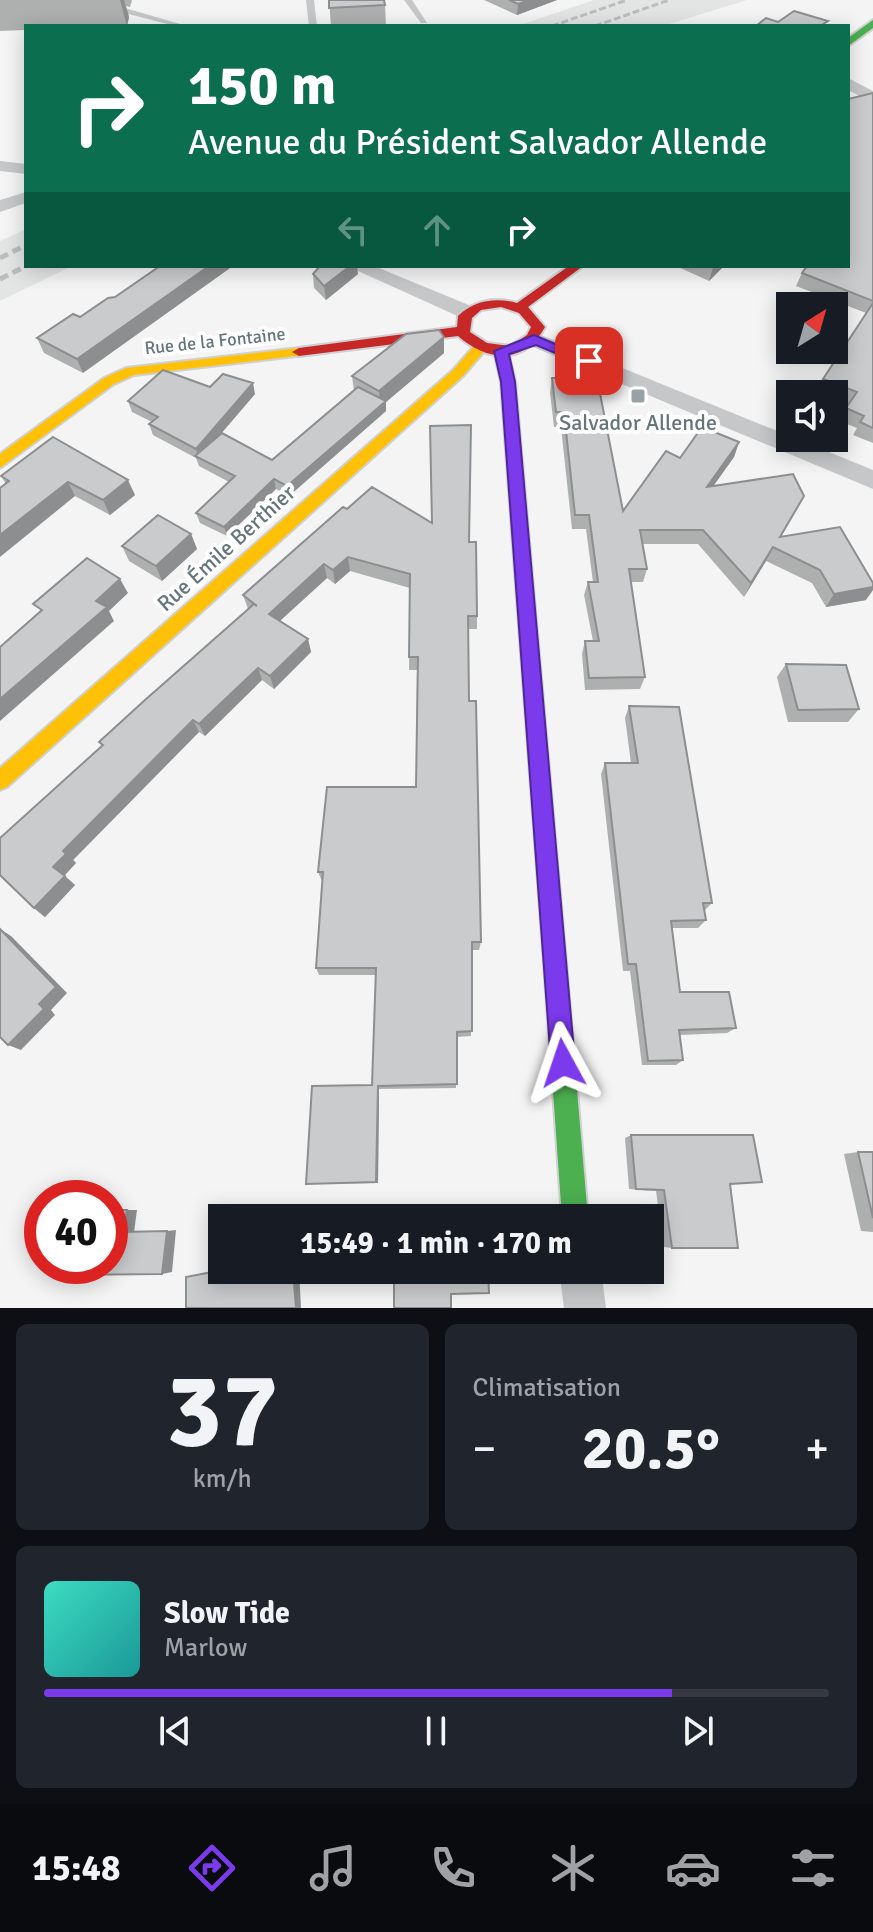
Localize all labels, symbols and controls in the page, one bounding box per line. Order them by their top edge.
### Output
text: 150 m [188,51,336,120]
icon: right [56,56,160,160]
text: Avenue du Président Salvador Allende [188,120,767,165]
icon: left [331,208,375,252]
icon: ahead [415,208,459,252]
icon: right [499,208,543,252]
north arrow [776,292,848,364]
map controls [776,292,848,452]
street label: Rue de la Fontaine [144,323,286,359]
pin [555,327,623,395]
icon: arrive [567,339,611,383]
button: sound [776,380,848,452]
marker: Salvador Allende [629,387,647,405]
place label: Salvador Allende [559,409,717,436]
street label: Rue Émile Berthier [151,479,301,617]
position arrow [521,1021,605,1105]
speed limit sign: 40 [24,1180,128,1284]
text: 15:49 · 1 min · 170 m [300,1225,572,1262]
text: 37 [166,1347,278,1475]
text: Climatisation [473,1372,621,1404]
text: 20.5° [582,1412,720,1486]
text: − [473,1422,496,1476]
text: + [805,1422,829,1476]
text: km/h [193,1463,252,1495]
text: Slow Tide [164,1595,290,1632]
text: Marlow [164,1632,247,1664]
icon: previous [153,1709,197,1753]
icon: pause [414,1709,458,1753]
icon: next [676,1709,720,1753]
icon: directions [184,1840,240,1896]
icon: music [305,1840,361,1896]
icon: phone [425,1840,481,1896]
icon: climate [545,1840,601,1896]
icon: car [665,1840,721,1896]
icon: filters [785,1840,841,1896]
text: 15:48 [32,1846,120,1891]

